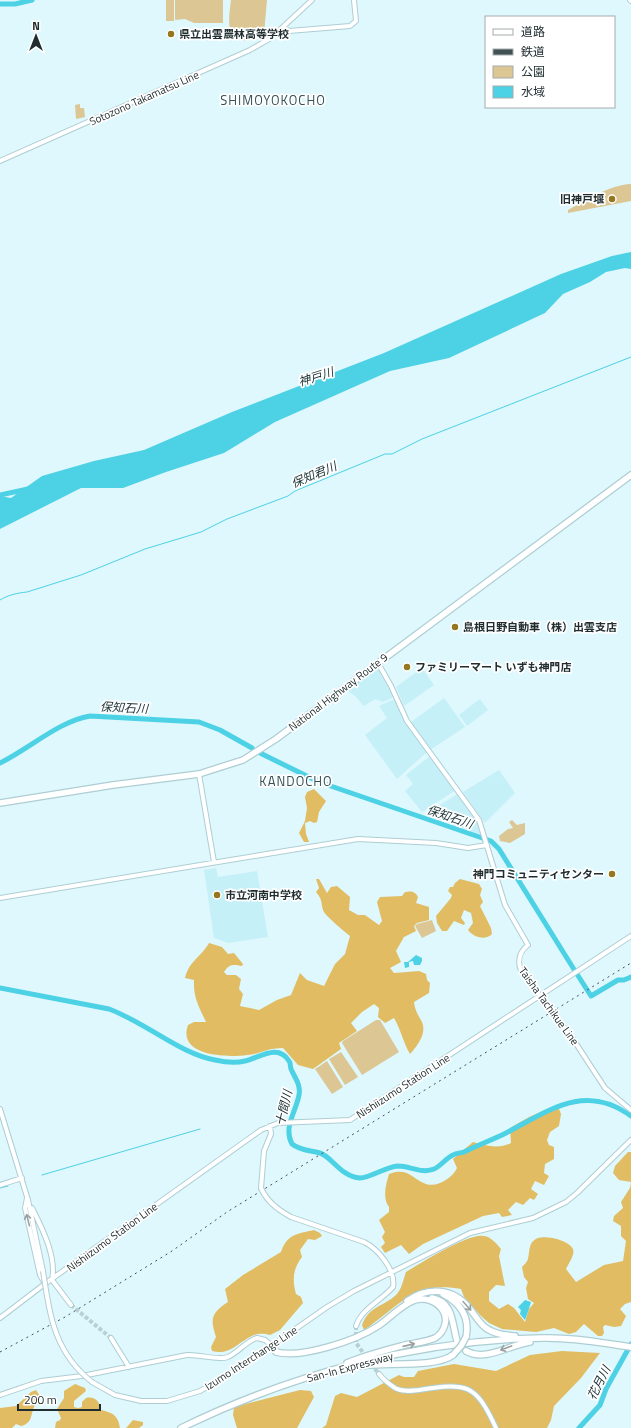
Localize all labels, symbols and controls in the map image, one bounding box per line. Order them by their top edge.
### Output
north arrow [16,16,56,56]
legend [485,16,615,108]
text: N [32,18,40,34]
text: 道路 [521,22,545,41]
place label: 県立出雲農林高等学校 [179,26,289,42]
marker: 県立出雲農林高等学校 [166,29,176,39]
text: 鉄道 [521,42,545,61]
text: 公園 [521,62,545,81]
street label: Sotozono Takamatsu Line [87,66,202,129]
text: 水域 [521,82,545,101]
district label: SHIMOYOKOCHO [220,90,326,110]
place label: 旧神戸堰 [560,191,605,207]
marker: 旧神戸堰 [607,194,617,204]
water label: 神戸川 [296,361,338,391]
water label: 保知君川 [288,456,341,493]
place label: 島根日野自動車（株）出雲支店 [463,619,617,635]
marker: 島根日野自動車（株）出雲支店 [450,622,460,632]
street label: National Highway Route 9 [285,649,391,735]
place label: ファミリーマート いずも神門店 [415,659,571,675]
marker: ファミリーマート いずも神門店 [402,662,412,672]
water label: 保知石川 [100,697,150,718]
district label: KANDOCHO [259,771,333,791]
water label: 保知石川 [424,800,478,834]
place label: 神門コミュニティセンター [473,866,604,882]
marker: 神門コミュニティセンター [607,869,617,879]
place label: 市立河南中学校 [225,887,302,903]
marker: 市立河南中学校 [212,890,222,900]
street label: Taisha Tachikue Line [515,964,583,1049]
street label: Nishiizumo Station Line [353,1049,453,1122]
water label: 十間川 [270,1086,297,1128]
street label: Nishiizumo Station Line [63,1198,161,1275]
one-way arrow [24,1213,31,1226]
one-way arrow [463,1301,472,1312]
street label: Izumo Interchange Line [202,1322,301,1394]
one-way arrow [402,1340,415,1348]
one-way arrow [500,1344,512,1352]
street label: San-In Expressway [305,1348,396,1386]
water label: 花月川 [582,1361,616,1403]
scale bar [18,1386,100,1412]
text: 200 m [24,1390,57,1409]

